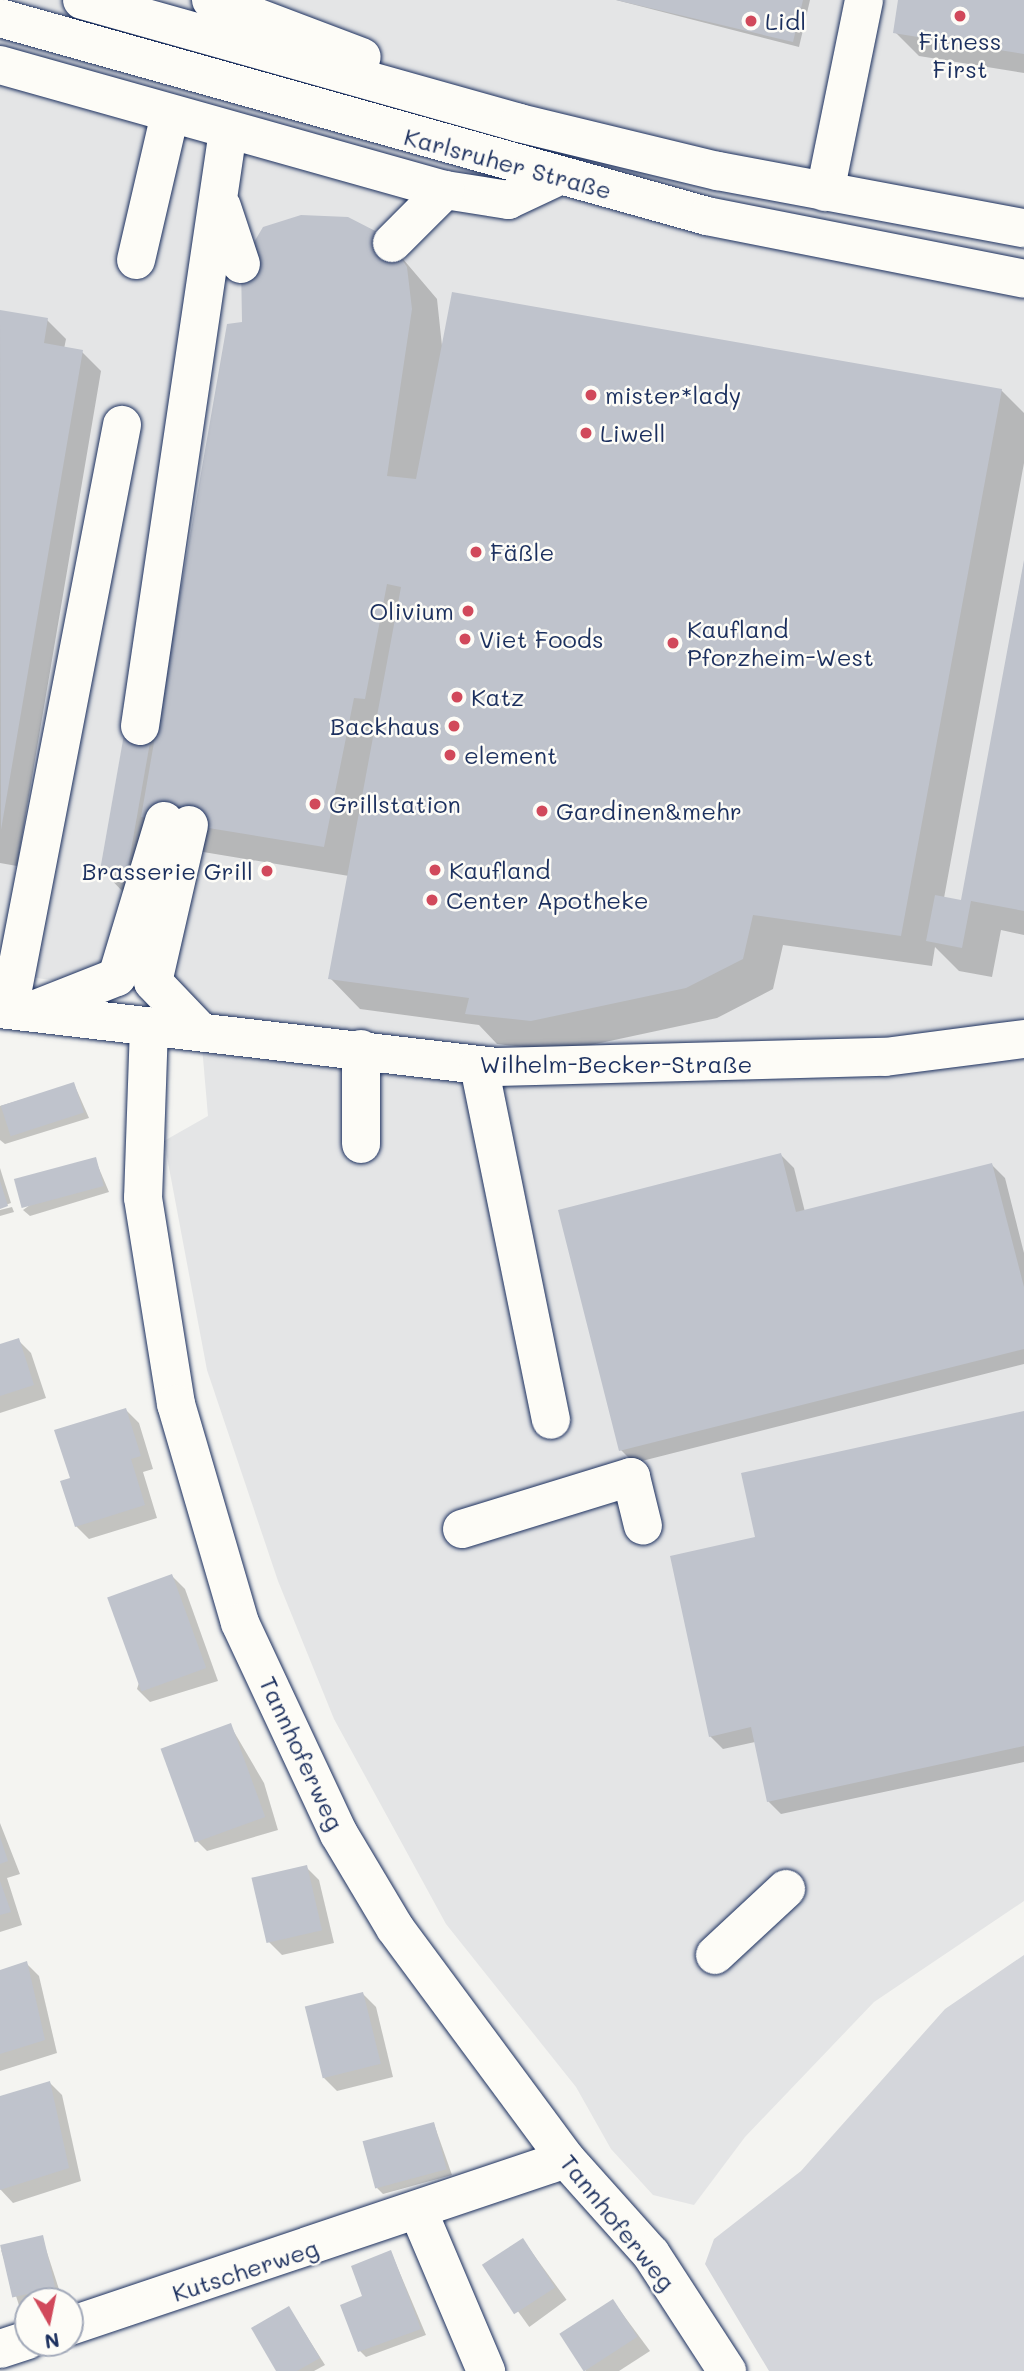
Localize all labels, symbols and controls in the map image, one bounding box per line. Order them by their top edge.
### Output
place label: Lidl [765,7,806,35]
marker: Fitness First [952,8,968,24]
marker: Lidl [743,13,759,29]
place label: Fitness First [919,27,1001,83]
street label: Karlsruher Straße [401,121,615,205]
place label: mister*lady [605,381,741,409]
marker: mister*lady [583,387,599,403]
place label: Liwell [600,419,665,447]
marker: Liwell [578,425,594,441]
place label: Fäßle [490,538,554,566]
marker: Fäßle [468,544,484,560]
place label: Olivium [369,597,454,625]
marker: Olivium [460,603,476,619]
place label: Kaufland Pforzheim-West [687,615,874,671]
place label: Viet Foods [479,625,604,653]
marker: Viet Foods [457,631,473,647]
marker: Kaufland Pforzheim-West [665,635,681,651]
place label: Katz [471,683,524,711]
marker: Katz [449,689,465,705]
place label: Backhaus [330,712,440,740]
marker: Backhaus [446,718,462,734]
place label: element [464,741,558,769]
marker: element [442,747,458,763]
place label: Grillstation [329,790,461,818]
marker: Grillstation [307,796,323,812]
place label: Gardinen&mehr [556,797,742,825]
marker: Gardinen&mehr [534,803,550,819]
place label: Kaufland [449,856,550,884]
place label: Brasserie Grill [82,857,253,885]
marker: Kaufland [427,862,443,878]
marker: Brasserie Grill [259,863,275,879]
place label: Center Apotheke [446,886,649,914]
marker: Center Apotheke [424,892,440,908]
street label: Wilhelm-Becker-Straße [480,1050,752,1078]
street label: Tannhoferweg [254,1672,350,1834]
street label: Tannhoferweg [554,2148,682,2296]
street label: Kutscherweg [168,2233,322,2307]
north arrow [14,2287,84,2357]
text: N [43,2328,61,2355]

